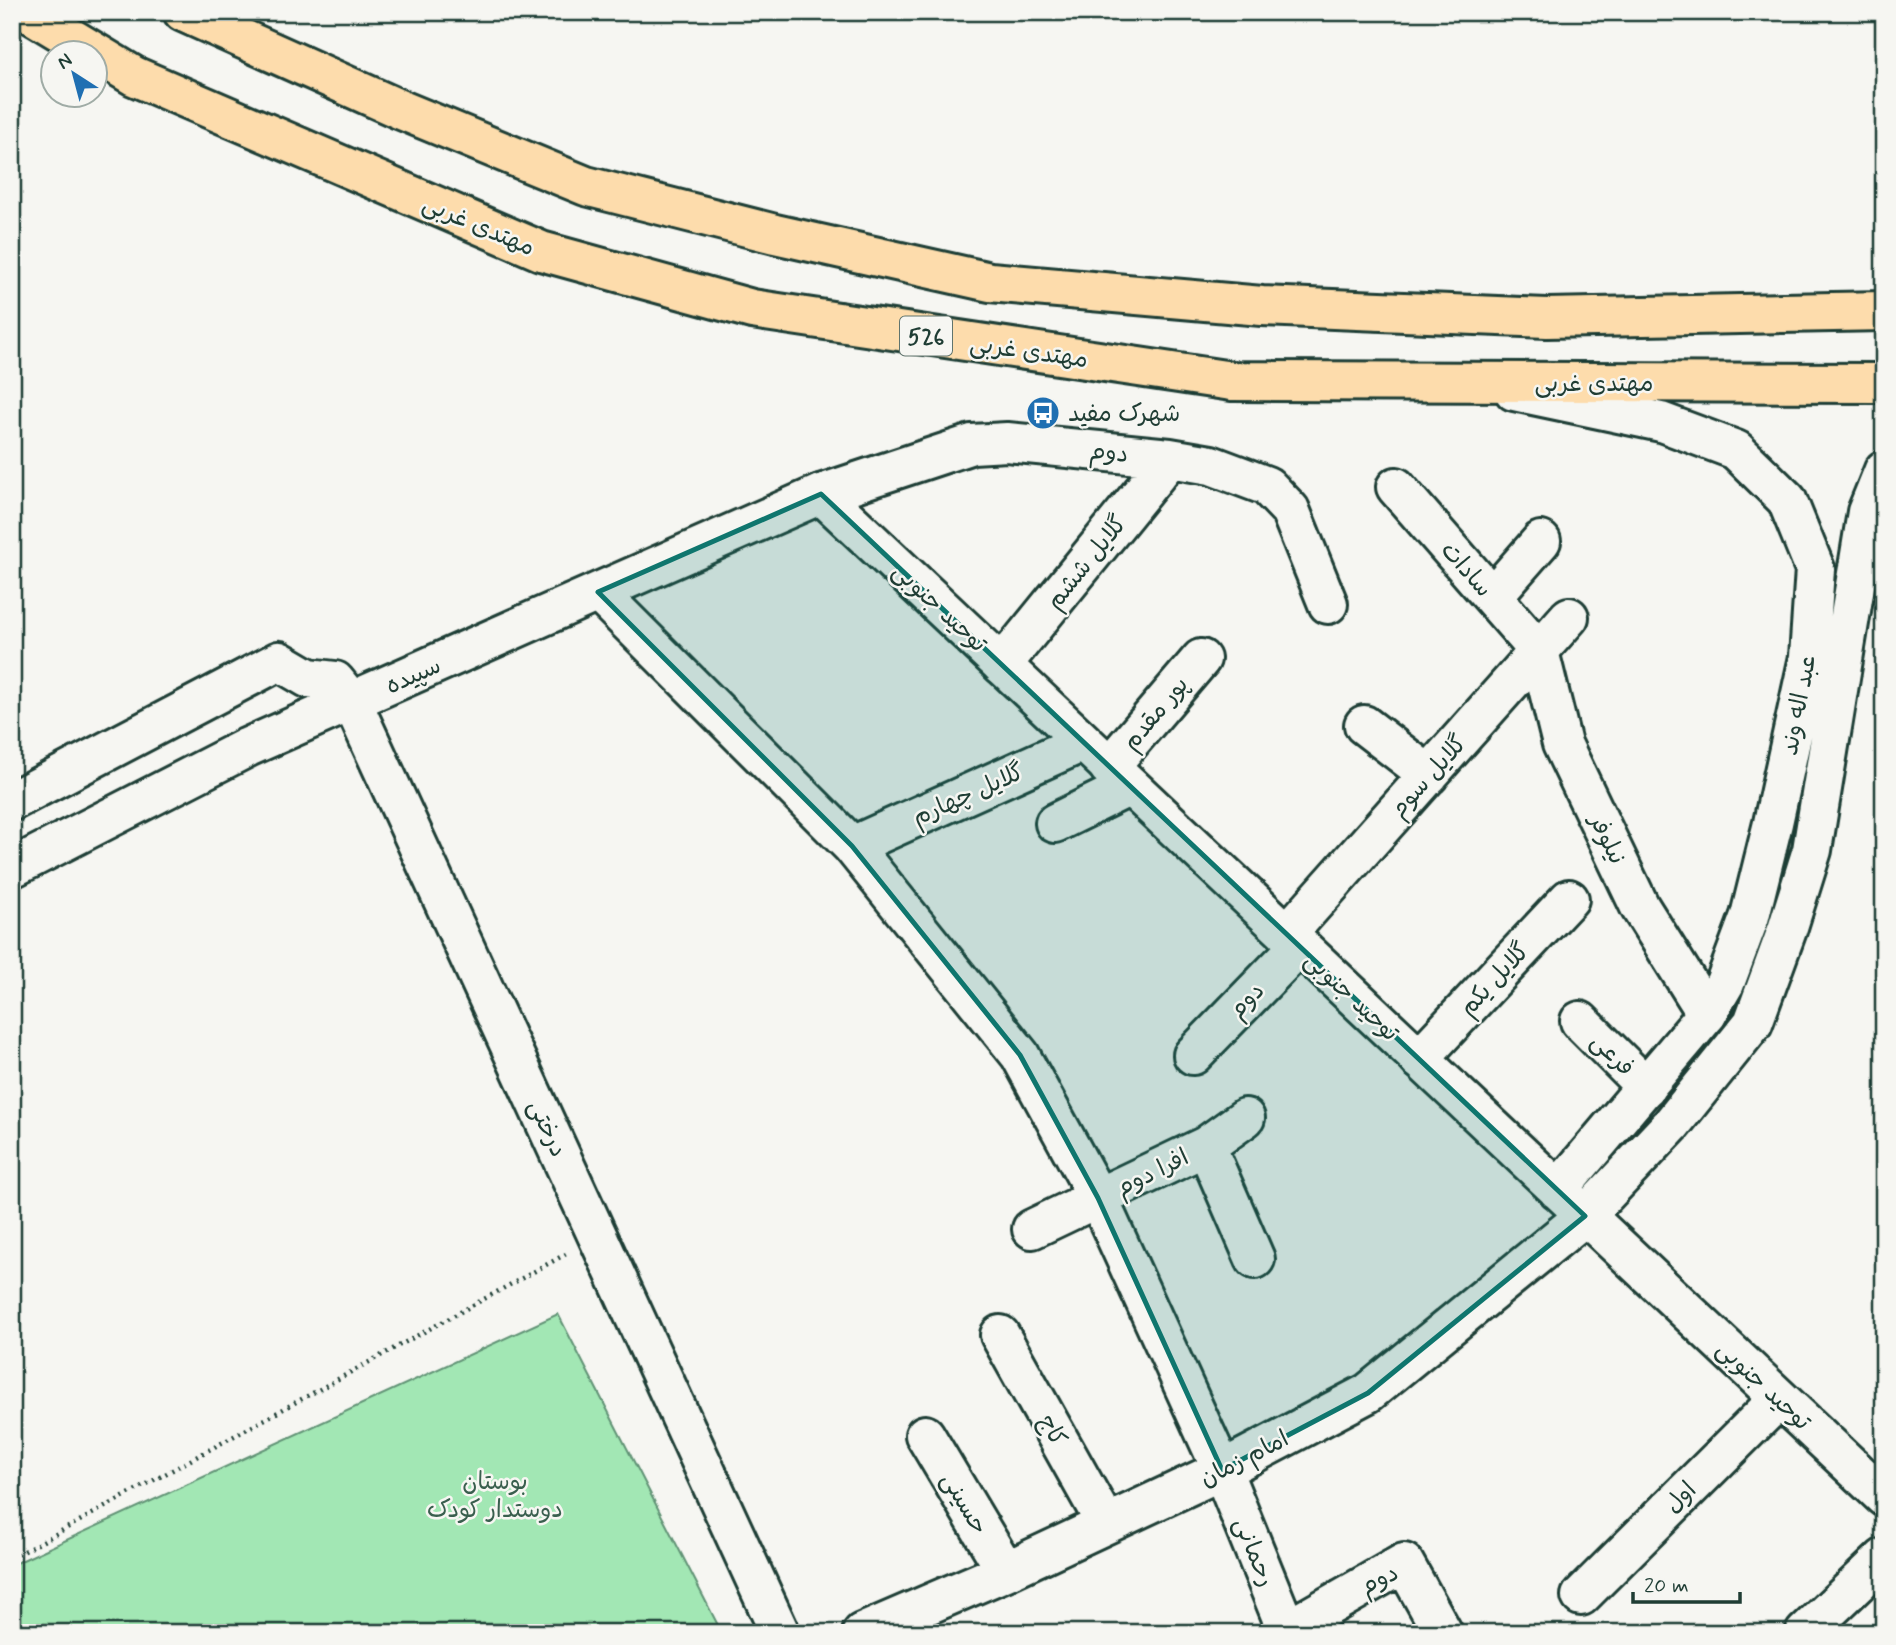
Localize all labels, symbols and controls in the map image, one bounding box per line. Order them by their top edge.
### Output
north arrow [38,38,108,108]
text: N [52,48,77,75]
street label: مهتدی غربی [418,189,539,264]
road number: 526 [900,316,952,356]
street label: مهتدی غربی [968,329,1090,376]
street label: مهتدی غربی [1534,369,1654,400]
bus stop icon: شهرک مفید [1024,394,1062,432]
place label: شهرک مفید [1068,399,1180,430]
street label: دوم [1088,436,1130,473]
street label: گلایل ششم [1040,509,1135,617]
street label: سادات [1433,536,1498,604]
street label: توحید جنوبی [885,556,994,660]
street label: سپیده [381,651,446,702]
street label: عبد اله وند [1775,652,1824,758]
street label: پور مقدم [1116,670,1197,758]
street label: گلایل سوم [1384,729,1475,826]
street label: گلایل چهارم [908,757,1030,835]
street label: نیلوفر [1580,808,1632,870]
street label: گلایل یکم [1453,937,1538,1024]
street label: توحید جنوبی [1297,945,1406,1049]
street label: دوم [1222,976,1273,1027]
street label: فرعی [1583,1027,1640,1084]
street label: درختی [520,1095,573,1162]
street label: افرا دوم [1111,1142,1195,1206]
street label: توحید جنوبی [1709,1334,1818,1438]
street label: کاج [1030,1409,1073,1452]
street label: امام زمان [1195,1424,1295,1496]
park label: بوستان دوستدار کودک [427,1467,563,1526]
street label: حسینی [933,1467,994,1541]
street label: اول [1658,1475,1704,1521]
street label: رحمانی [1226,1513,1281,1592]
street label: دوم [1355,1558,1405,1605]
scale bar [1633,1561,1740,1605]
text: 20 m [1644,1572,1689,1600]

